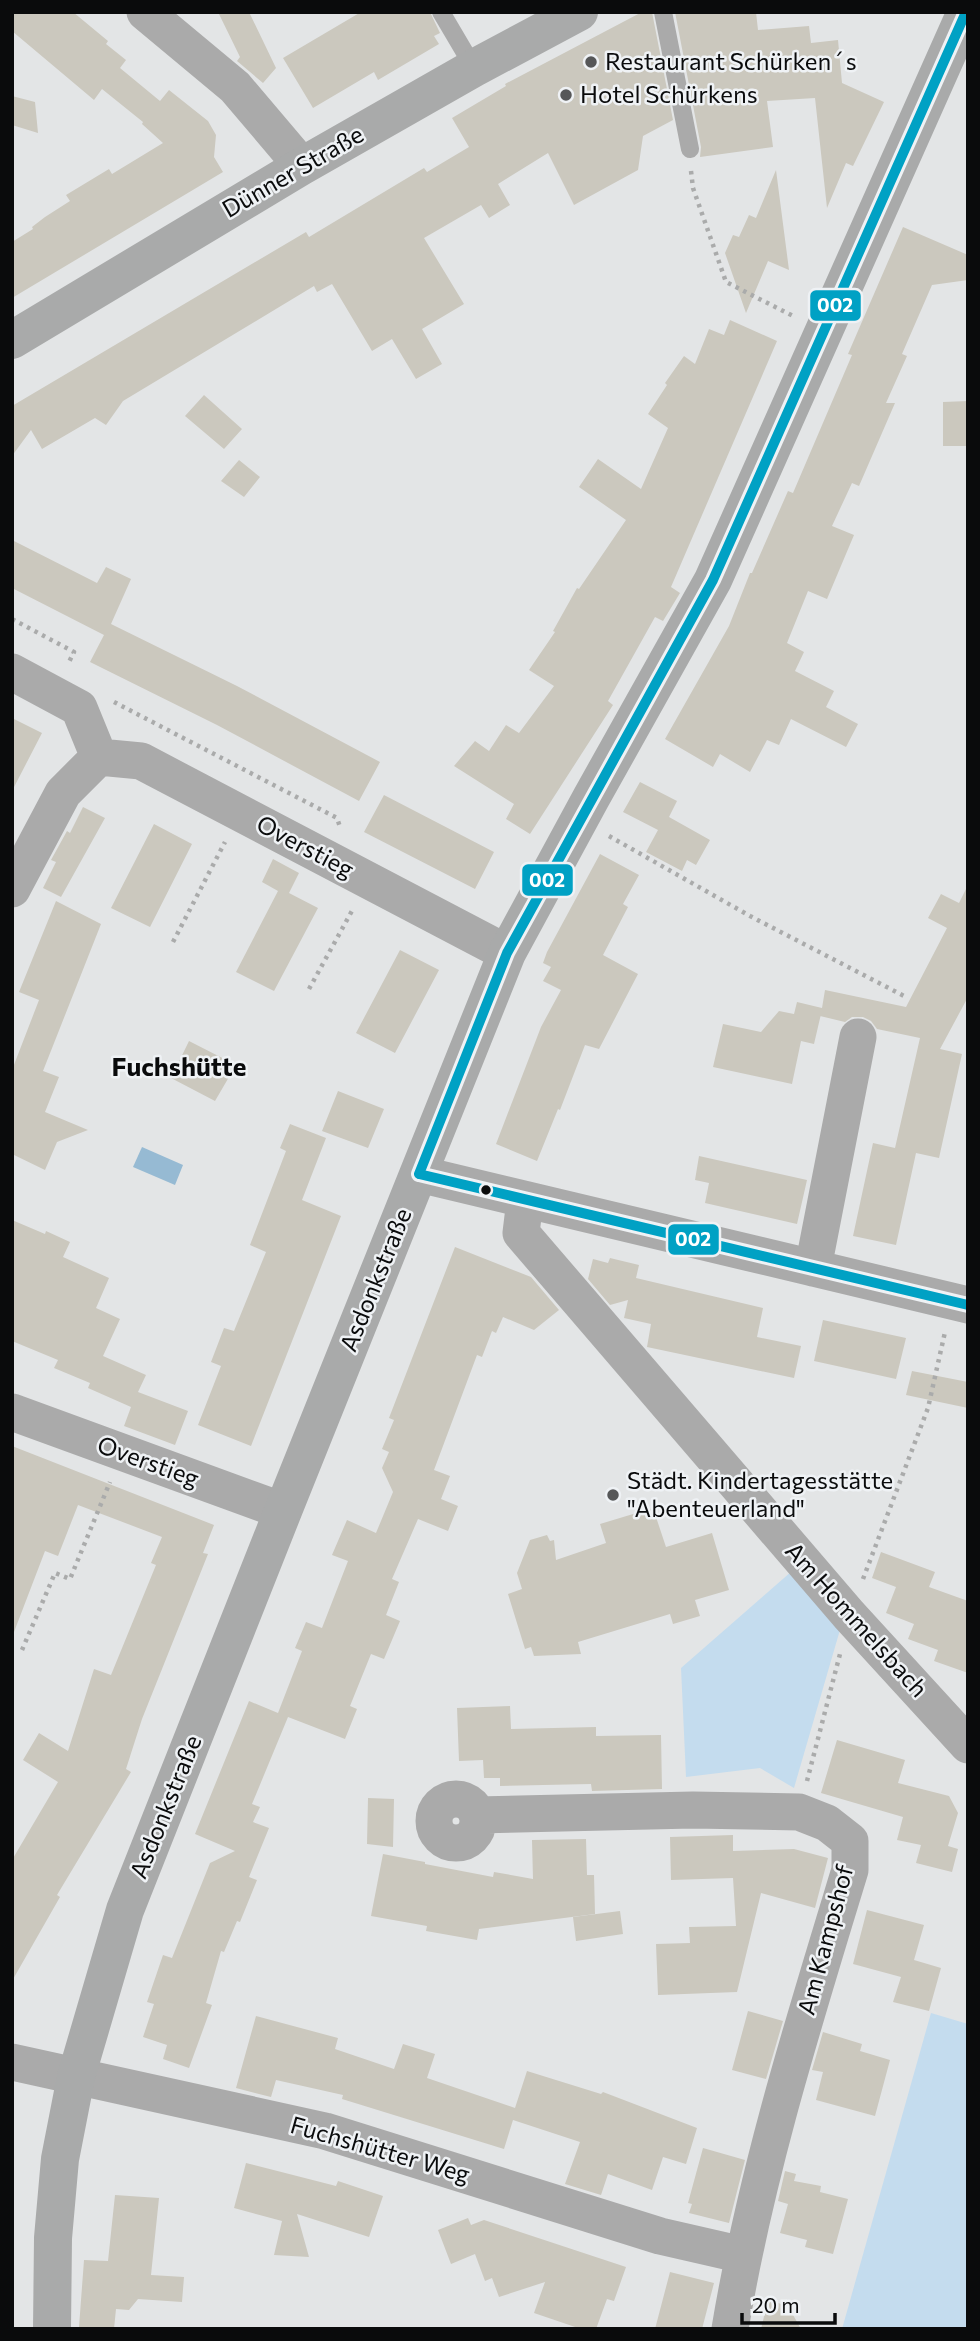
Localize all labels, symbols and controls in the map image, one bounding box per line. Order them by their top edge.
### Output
place label: Restaurant Schürken´s [605,46,857,75]
marker: Restaurant Schürken´s [583,54,599,70]
place label: Hotel Schürkens [580,79,758,108]
marker: Hotel Schürkens [558,87,574,103]
street label: Dünner Straße [216,119,368,223]
line badge: 002 [809,289,862,322]
text: 002 [817,293,853,316]
street label: Overstieg [252,808,359,883]
line badge: 002 [521,863,574,897]
text: 002 [529,868,565,891]
district label: Fuchshütte [112,1050,246,1081]
unlabelled marker [479,1183,493,1197]
street label: Asdonkstraße [333,1203,417,1355]
line badge: 002 [667,1223,720,1256]
text: 002 [675,1227,711,1250]
street label: Overstieg [94,1429,203,1492]
place label: Städt. Kindertagesstätte "Abenteuerland" [627,1465,893,1522]
marker: Städt. Kindertagesstätte "Abenteuerland" [605,1487,621,1503]
street label: Am Hommelsbach [780,1536,934,1702]
street label: Asdonkstraße [123,1730,207,1882]
street label: Am Kampshof [791,1861,859,2018]
street label: Fuchshütter Weg [287,2109,473,2188]
scale bar [742,2282,835,2326]
text: 20 m [752,2292,800,2317]

